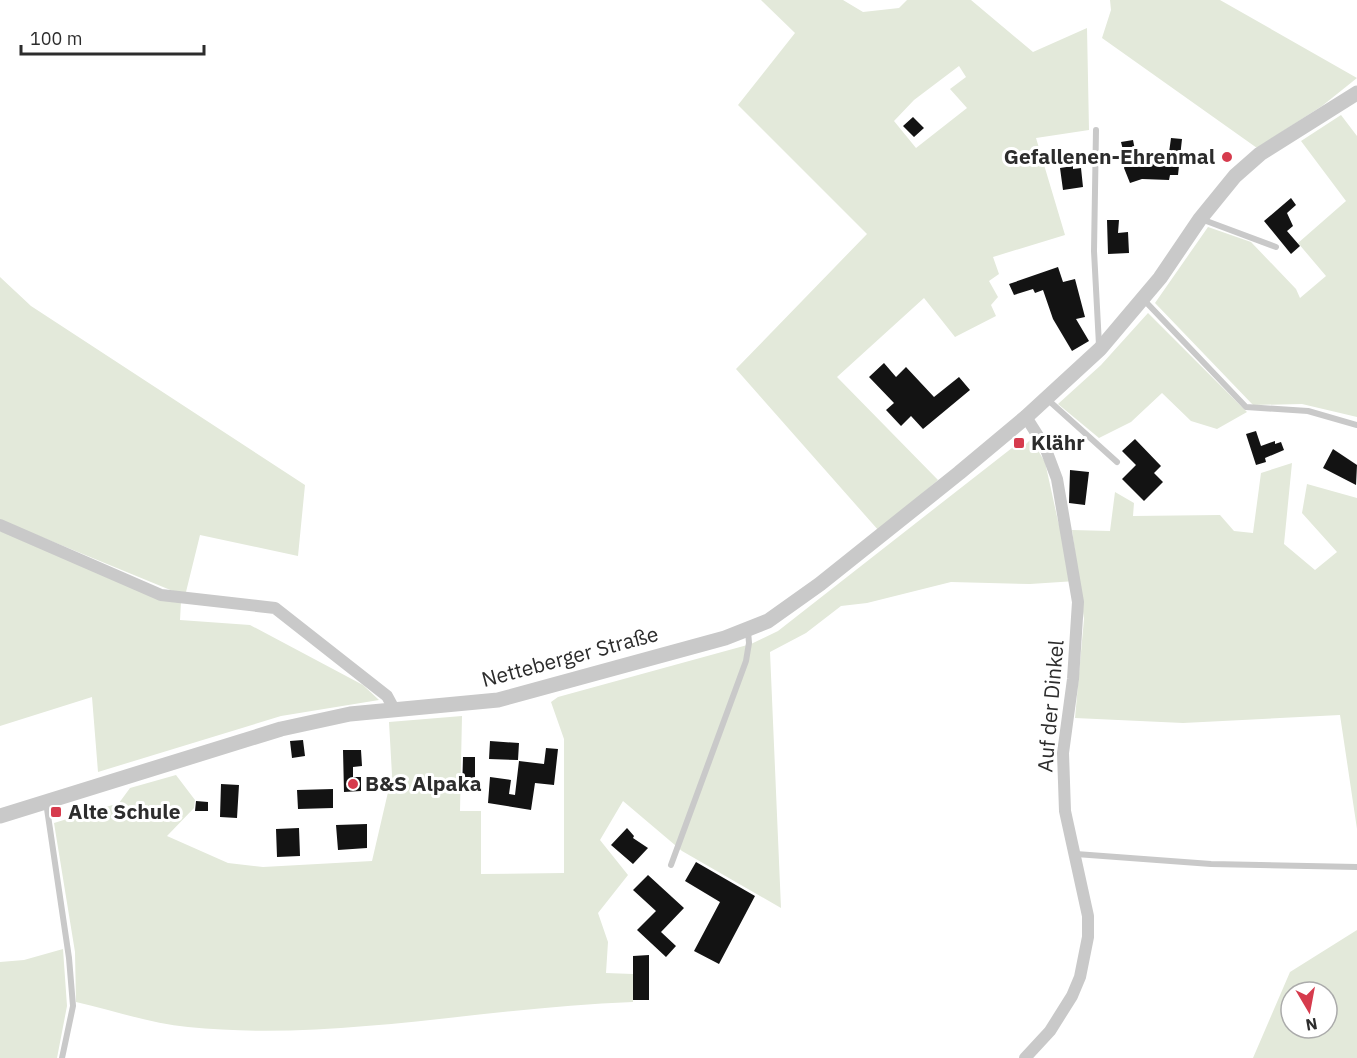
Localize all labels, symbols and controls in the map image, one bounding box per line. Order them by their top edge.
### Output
scale bar [21,18,204,56]
text: 100 m [30,27,82,50]
place label: Gefallenen-Ehrenmal [1004,142,1215,170]
marker: Gefallenen-Ehrenmal [1220,150,1234,164]
place label: Klähr [1031,428,1085,456]
marker: Klähr [1012,436,1026,450]
street label: Netteberger Straße [478,619,661,693]
street label: Auf der Dinkel [1030,638,1070,773]
place label: B&S Alpaka [365,769,482,797]
marker: B&S Alpaka [346,777,360,791]
place label: Alte Schule [68,797,181,825]
marker: Alte Schule [49,805,63,819]
north arrow [1279,980,1339,1040]
text: N [1304,1014,1319,1036]

